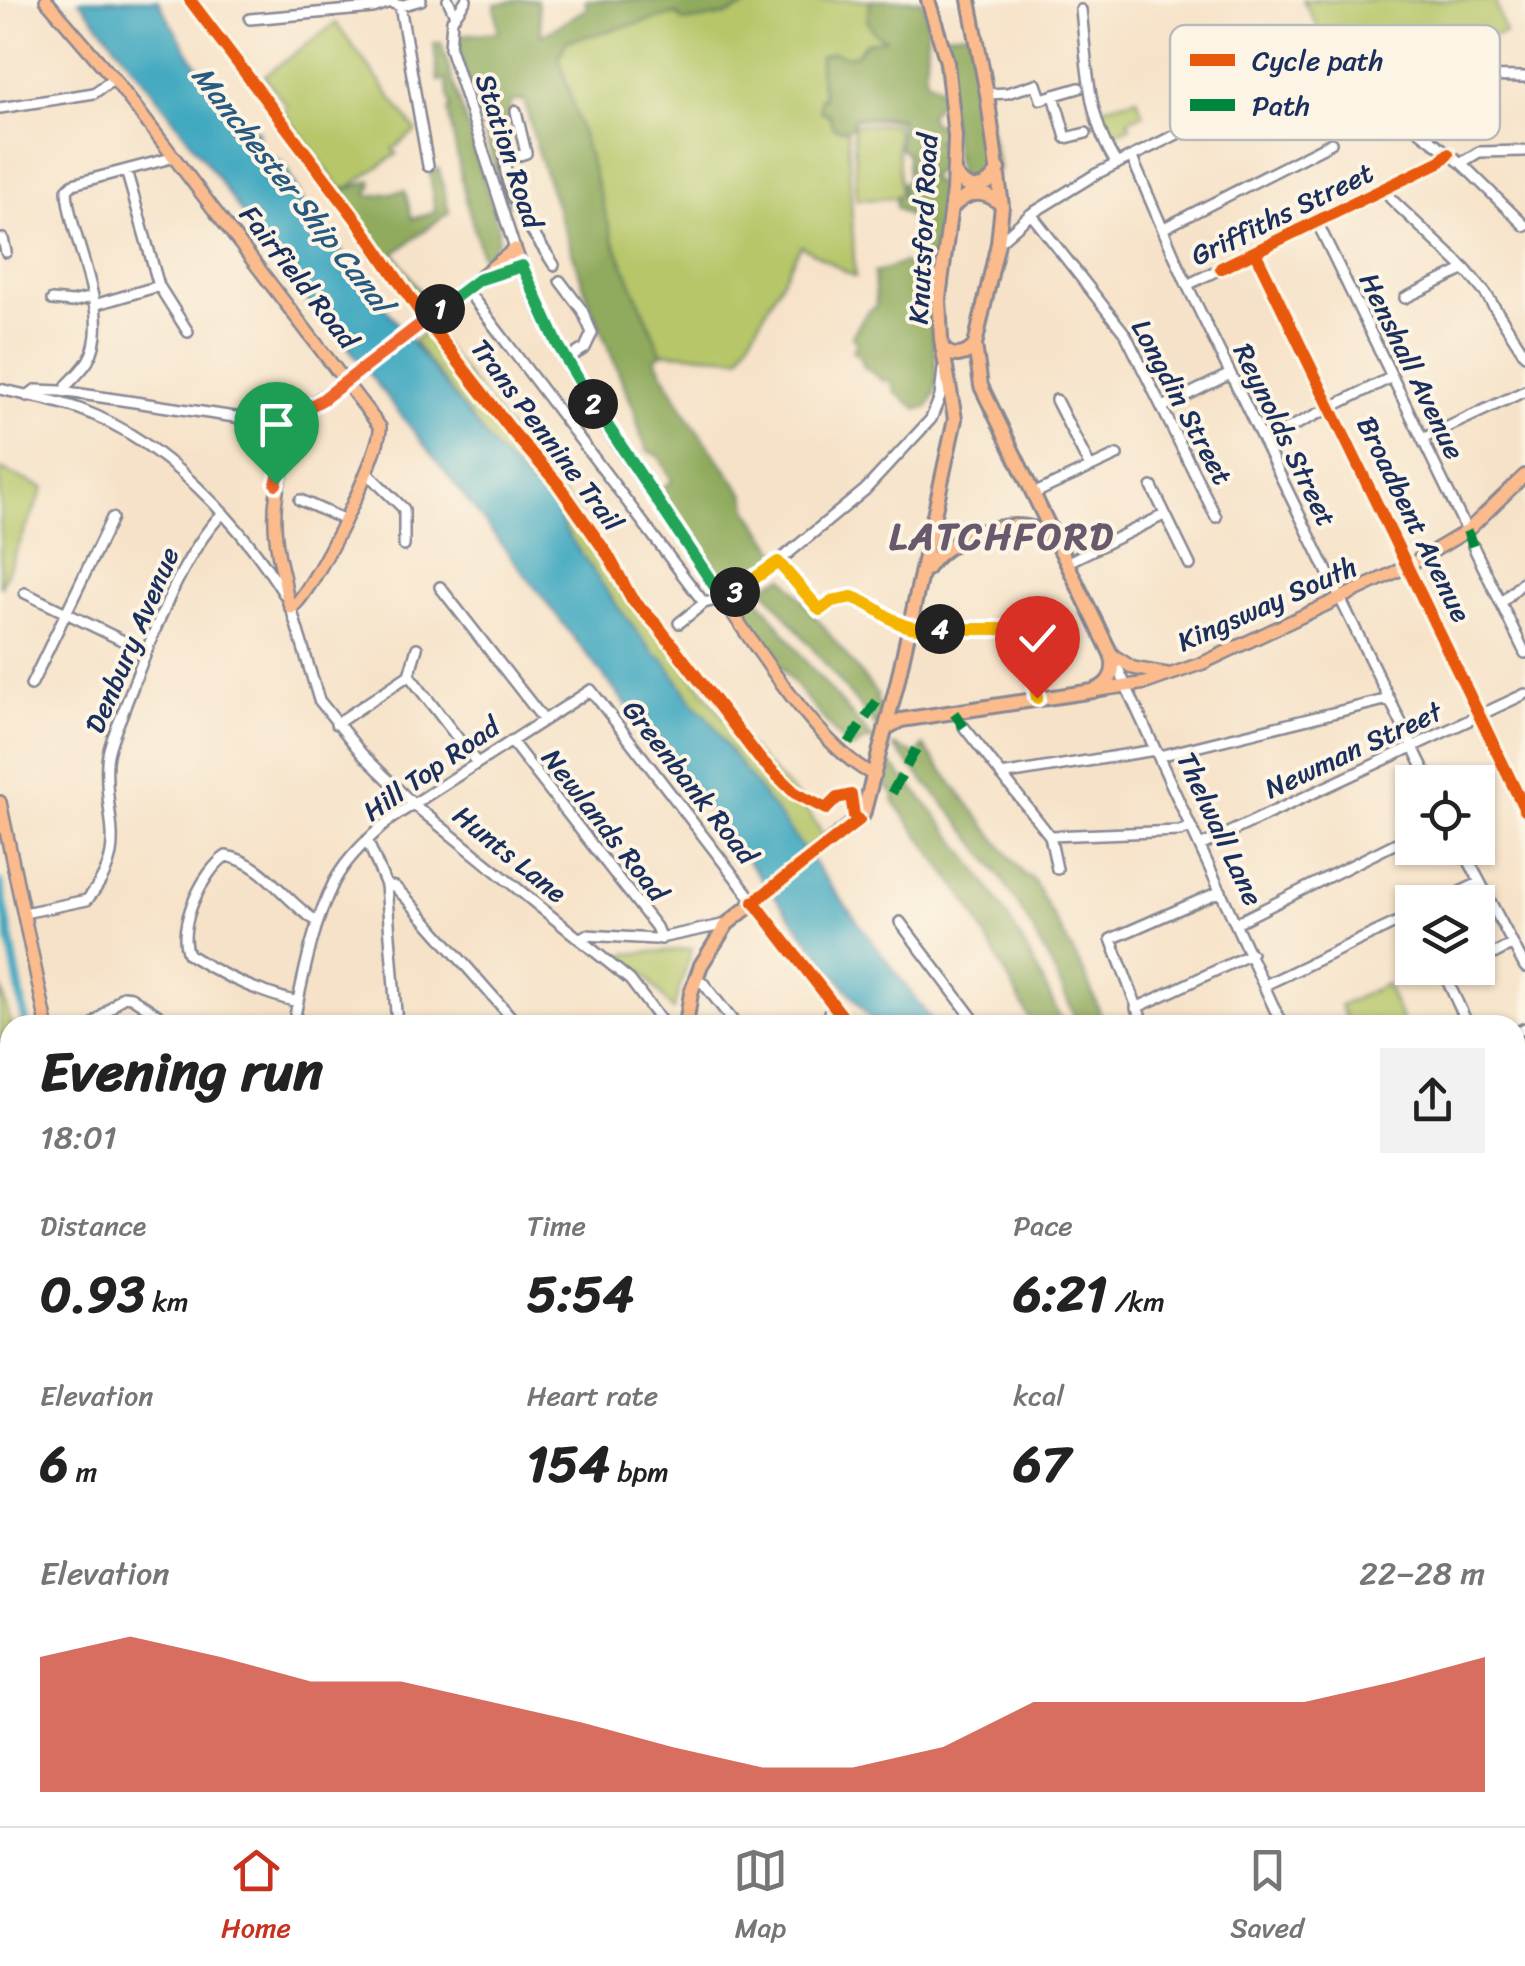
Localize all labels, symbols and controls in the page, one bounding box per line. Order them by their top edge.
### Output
legend [1170,25,1500,140]
text: Cycle path [1252,36,1383,85]
water label: Manchester Ship Canal [177,53,411,330]
street label: Station Road [461,67,558,237]
text: Path [1252,81,1310,130]
street label: Knutsford Road [894,130,953,325]
street label: Griffiths Street [1182,148,1382,280]
street label: Fairfield Road [227,194,373,362]
street label: Henshall Avenue [1345,264,1479,468]
pin: 1 [415,284,465,334]
text: 1 [434,284,446,333]
street label: Longdin Street [1117,310,1247,494]
street label: Trans Pennine Trail [458,327,637,543]
street label: Reynolds Street [1219,335,1351,535]
pin: 2 [568,379,618,429]
text: 2 [585,379,601,428]
pin [234,382,319,485]
icon: arrive [249,397,304,452]
street label: Broadbent Avenue [1343,407,1485,631]
district label: LATCHFORD [889,503,1115,570]
street label: Denbury Avenue [71,539,193,741]
street label: Kingsway South [1169,542,1365,666]
pin: 3 [710,567,760,617]
text: 3 [727,567,743,616]
pin [995,596,1080,699]
pin: 4 [915,604,965,654]
text: 4 [931,604,949,653]
icon: check [1010,611,1065,666]
street label: Newman Street [1256,687,1452,813]
street label: Greenbank Road [609,688,772,877]
street label: Hill Top Road [352,702,512,835]
street label: Newlands Road [529,737,683,915]
street label: Thelwall Lane [1163,743,1277,915]
map controls [1395,765,1495,985]
button: locate [1395,765,1495,865]
street label: Hunts Lane [442,792,578,916]
button: layers [1395,885,1495,985]
text: Evening run [40,1023,323,1120]
button: share [1380,1048,1485,1153]
text: 18:01 [40,1109,117,1166]
text: Distance [40,1201,146,1250]
text: Time [527,1201,586,1250]
text: Pace [1013,1201,1073,1250]
text: 0.93 [40,1250,145,1339]
text: 5:54 [527,1250,634,1339]
text: 6:21 [1013,1250,1107,1339]
text: km [145,1277,189,1326]
text: /km [1107,1277,1165,1326]
text: Elevation [40,1371,153,1420]
text: Heart rate [527,1371,658,1420]
text: kcal [1013,1371,1064,1420]
text: 6 [40,1420,68,1509]
text: 154 [527,1420,610,1509]
text: 67 [1013,1420,1070,1509]
text: m [68,1447,97,1496]
text: bpm [610,1447,669,1496]
text: Elevation [40,1545,170,1602]
text: 22–28 m [1359,1545,1485,1602]
tab: Home [221,1843,291,1952]
tab: Map [733,1843,788,1952]
tab: Saved [1230,1843,1304,1952]

